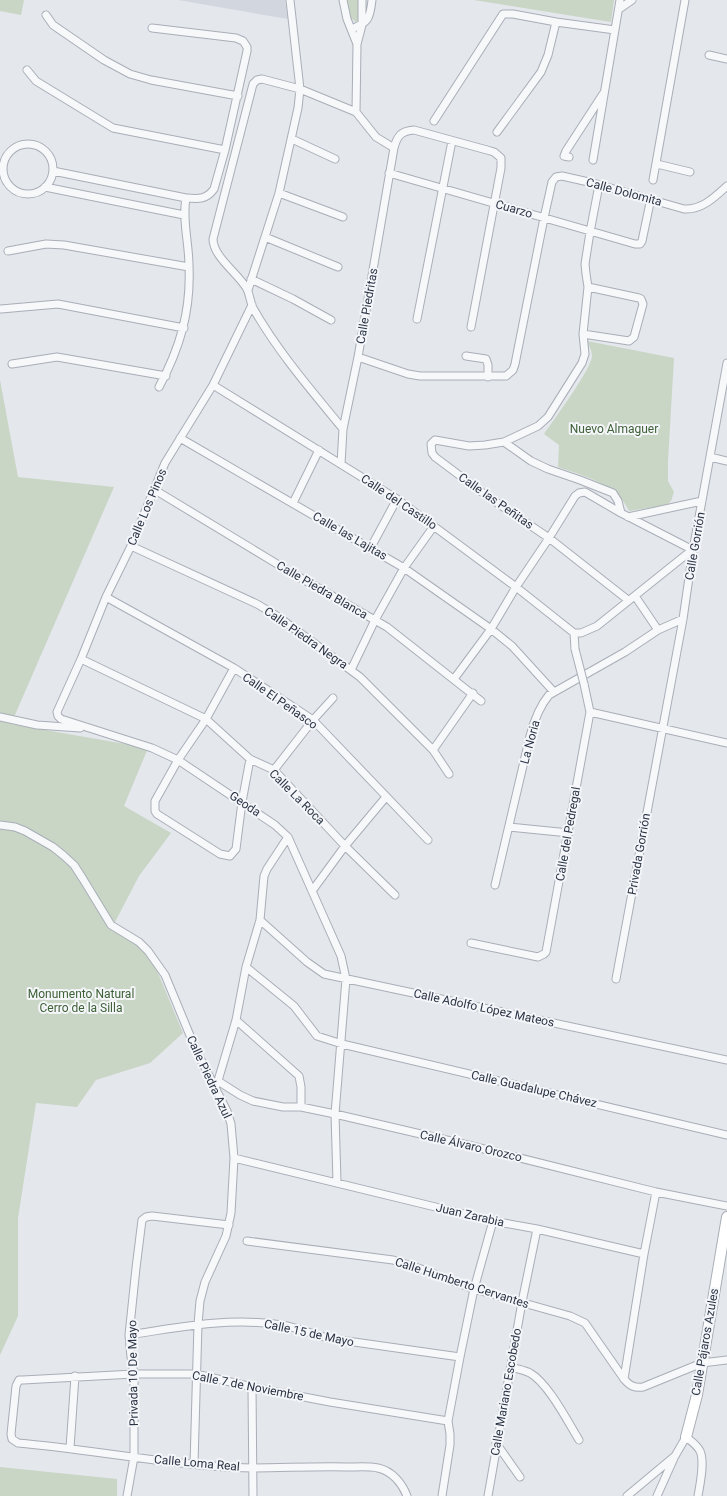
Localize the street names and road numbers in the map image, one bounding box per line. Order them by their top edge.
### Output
street label: Calle Dolomita [585,175,663,209]
street label: Cuarzo [494,197,534,221]
street label: Calle Piedritas [353,267,381,345]
street label: Calle Los Pinos [125,466,169,548]
street label: Calle las Peñitas [456,470,536,532]
street label: Calle del Castillo [358,471,440,533]
street label: Calle las Lajitas [310,509,390,563]
street label: Calle Gorrión [682,511,708,581]
street label: Calle Piedra Blanca [274,558,370,622]
street label: Calle Piedra Negra [262,604,350,672]
street label: Calle El Peñasco [240,670,320,732]
street label: La Noria [517,719,543,765]
street label: Calle La Roca [266,766,328,828]
street label: Calle del Pedregal [553,786,583,882]
street label: Geoda [227,788,263,820]
street label: Privada Gorrión [625,812,653,896]
street label: Calle Adolfo López Mateos [412,986,556,1030]
street label: Calle Piedra Azul [184,1033,234,1121]
street label: Calle Guadalupe Chávez [470,1068,598,1110]
street label: Calle Álvaro Orozco [419,1126,524,1165]
street label: Juan Zarabia [434,1200,506,1230]
street label: Calle Humberto Cervantes [393,1255,531,1311]
street label: Calle Pájaros Azules [689,1287,721,1397]
street label: Calle 15 de Mayo [263,1317,355,1349]
street label: Privada 10 De Mayo [125,1320,141,1426]
street label: Calle Mariano Escobedo [488,1327,524,1457]
street label: Calle 7 de Noviembre [191,1368,305,1404]
street label: Calle Loma Real [154,1452,240,1474]

